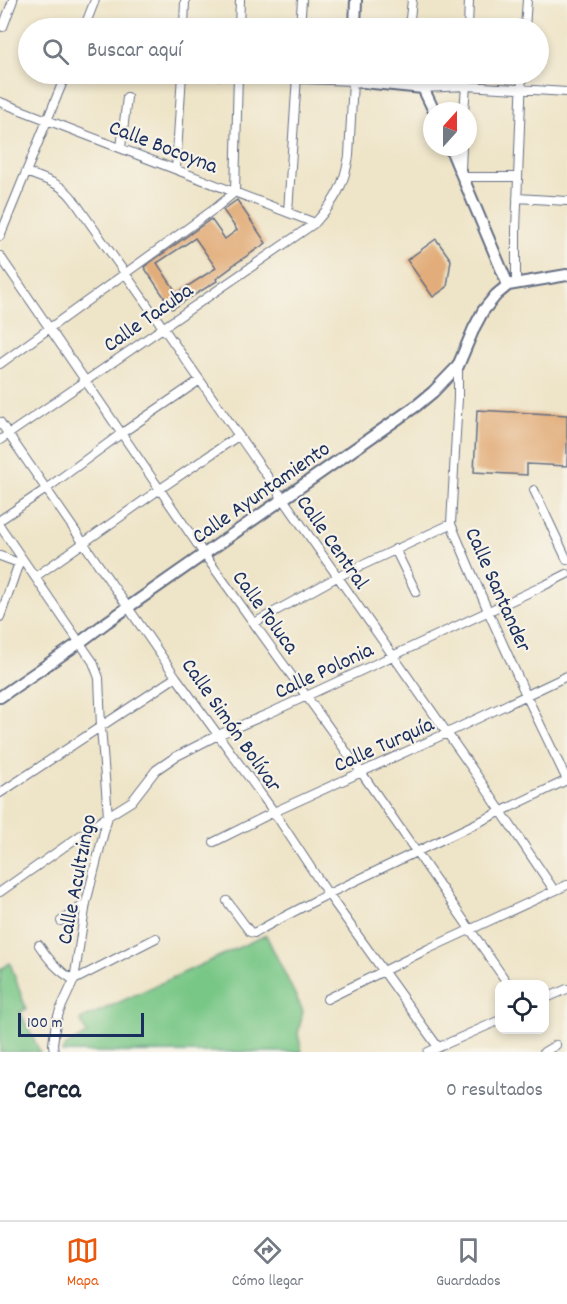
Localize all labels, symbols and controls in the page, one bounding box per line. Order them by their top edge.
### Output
search box [18,18,549,84]
icon: search [39,35,72,68]
text: Buscar aquí [87,36,182,67]
north arrow [423,102,477,156]
street label: Calle Bocoyna [104,113,222,184]
street label: Calle Tacuba [98,276,201,361]
street label: Calle Ayuntamiento [187,435,337,553]
street label: Calle Central [287,489,375,597]
street label: Calle Santander [456,523,538,658]
street label: Calle Toluca [223,565,306,662]
street label: Calle Polonia [270,636,380,709]
street label: Calle Simón Bolívar [172,653,288,800]
street label: Calle Turquía [329,710,440,782]
street label: Calle Acultzingo [51,812,106,947]
map controls [495,980,549,1034]
button: locate [495,980,549,1034]
scale bar [18,1010,144,1038]
text: 100 m [27,1012,63,1035]
text: Cerca [24,1073,81,1110]
text: 0 resultados [446,1077,543,1105]
tab: Mapa [66,1234,99,1293]
tab: Cómo llegar [232,1234,304,1293]
tab: Guardados [436,1234,501,1293]

